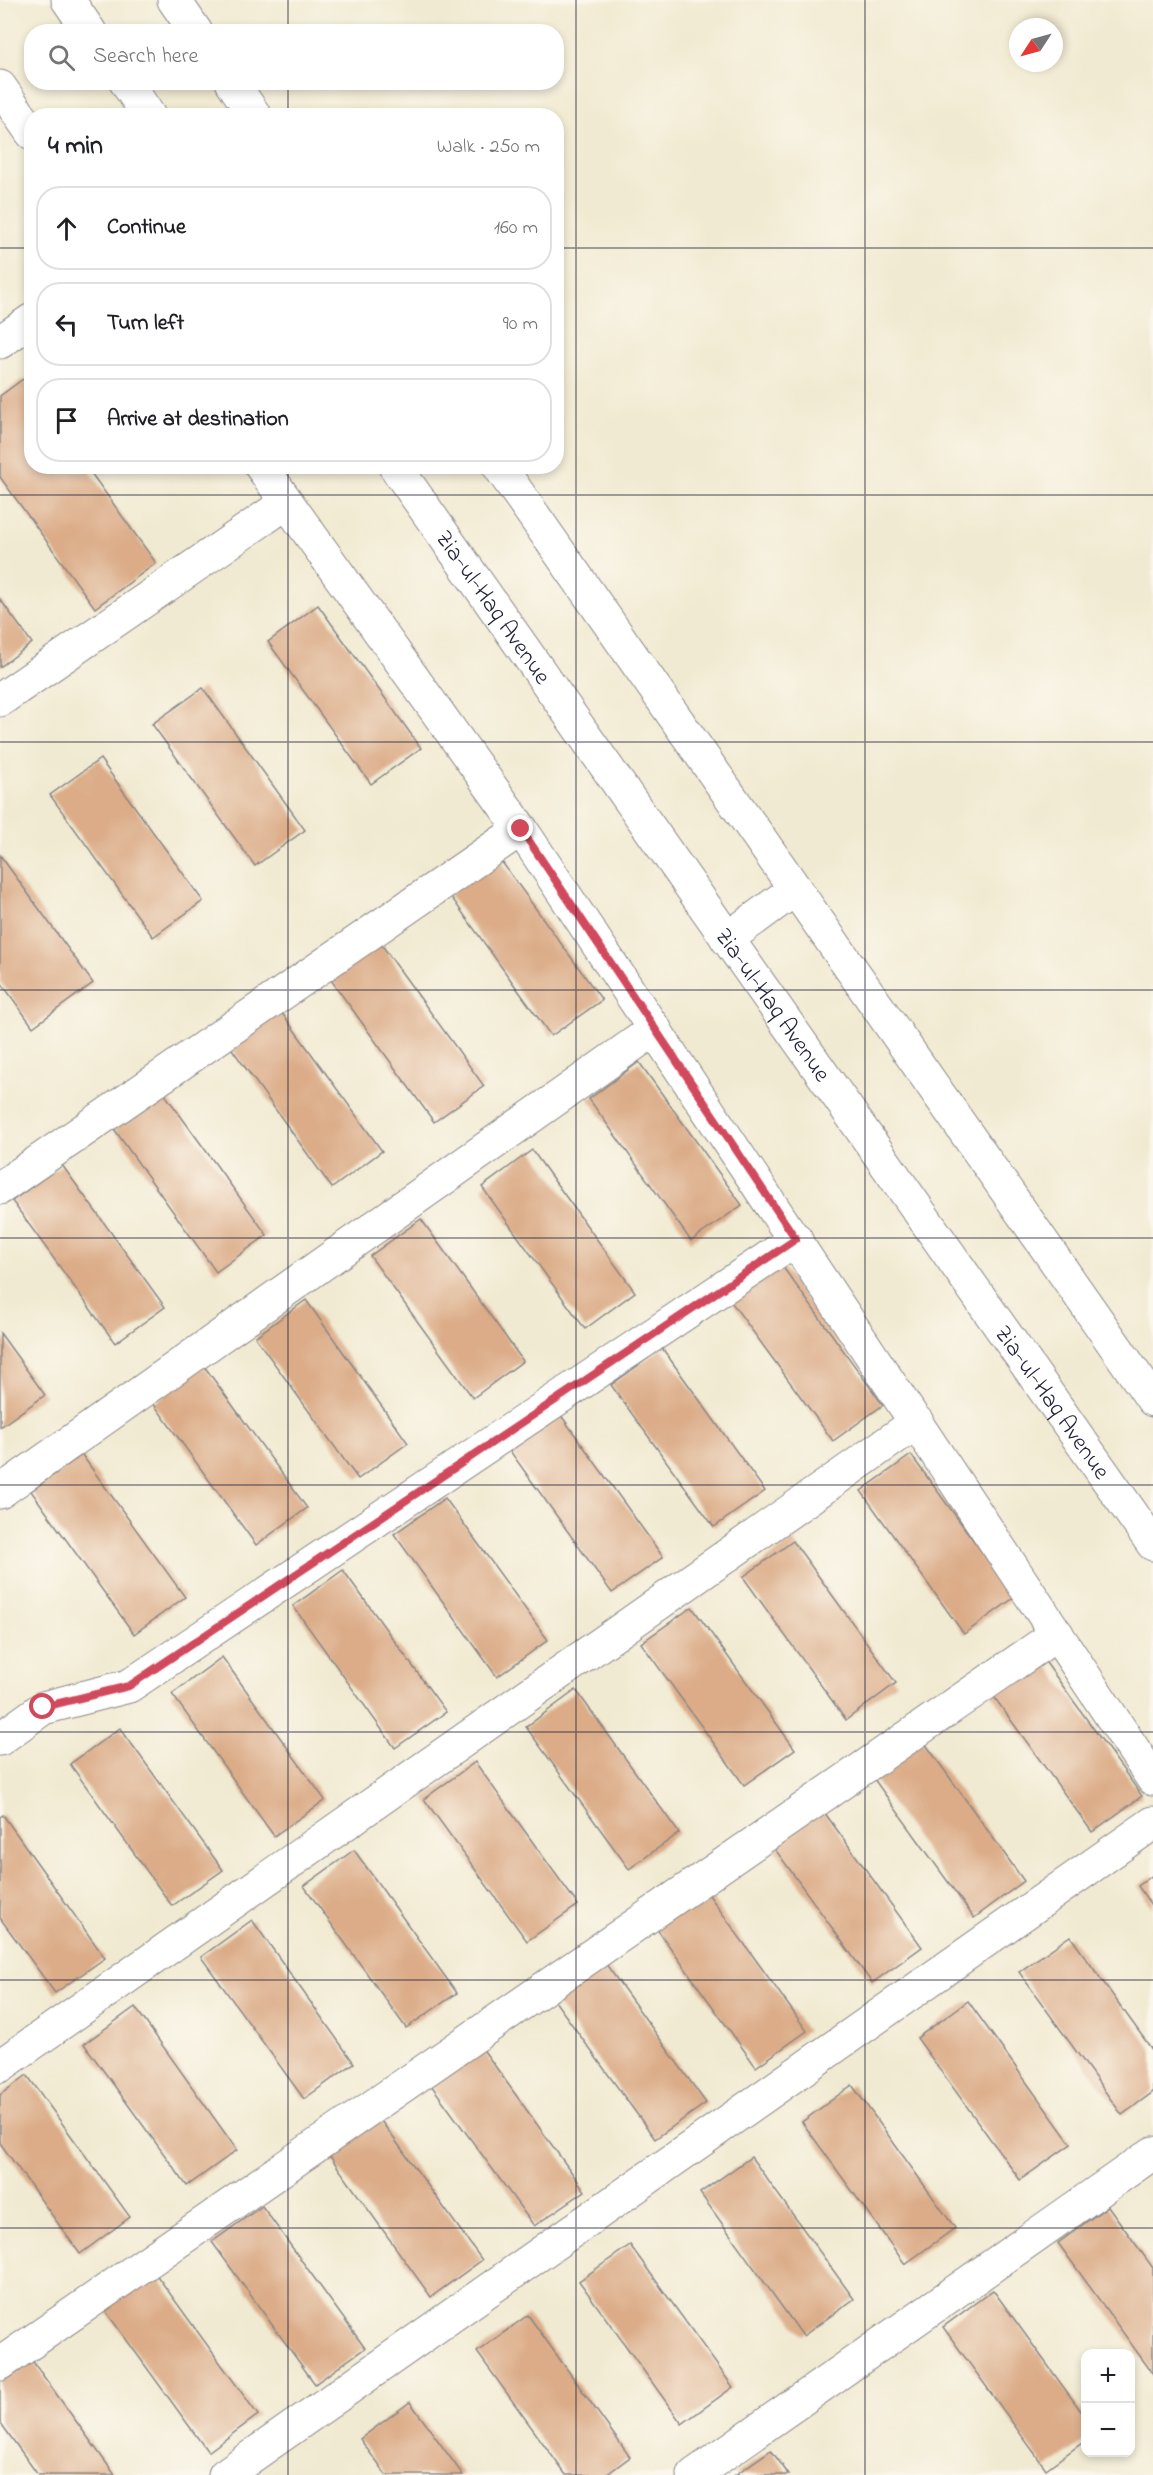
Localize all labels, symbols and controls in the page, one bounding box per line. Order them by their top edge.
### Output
north arrow [1009,18,1063,72]
search box [24,24,564,90]
icon: search [45,41,78,74]
text: Search here [93,41,198,73]
text: 4 min [48,128,103,166]
text: Walk · 250 m [437,133,540,162]
icon: ahead [50,212,83,245]
text: Continue [107,212,186,244]
text: 160 m [494,214,538,243]
icon: left [50,308,83,341]
text: Turn left [107,308,184,340]
text: 90 m [503,310,538,339]
icon: arrive [50,404,83,437]
text: Arrive at destination [107,404,289,436]
street label: Zia-ul-Haq Avenue [425,524,558,693]
route end [507,815,533,841]
street label: Zia-ul-Haq Avenue [705,921,838,1090]
street label: Zia-ul-Haq Avenue [985,1319,1118,1488]
route start [29,1693,55,1719]
map controls [1081,2349,1135,2457]
button: + [1081,2349,1135,2403]
button: − [1081,2403,1135,2457]

